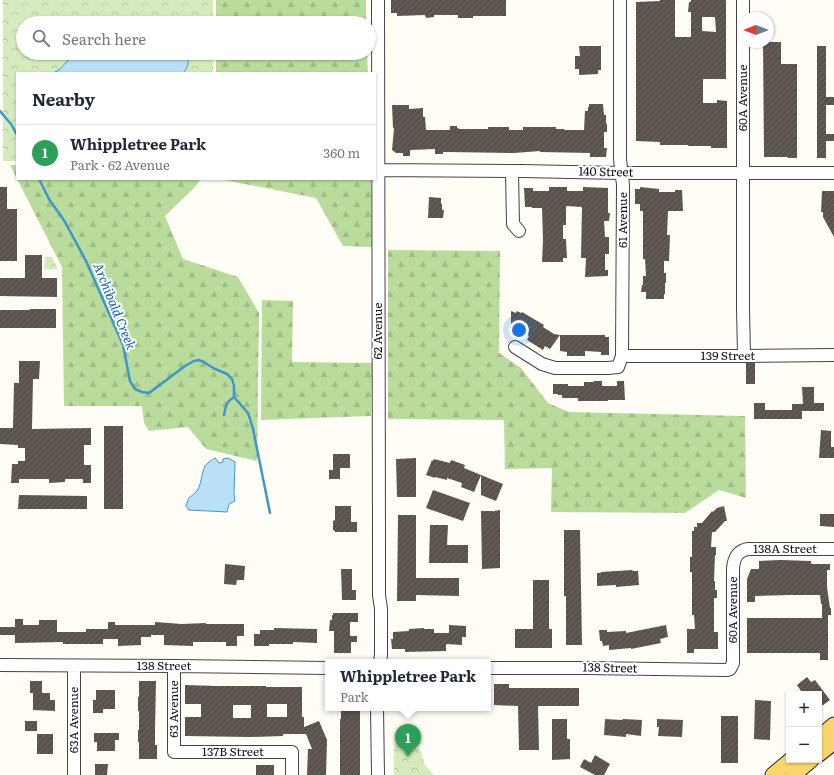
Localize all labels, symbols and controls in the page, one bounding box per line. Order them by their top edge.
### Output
north arrow [738,12,774,48]
search box [16,16,376,60]
icon: search [30,27,52,49]
text: Search here [62,27,146,50]
street label: 60A Avenue [733,65,751,131]
text: Nearby [32,86,95,111]
text: Whippletree Park [70,132,206,155]
text: 1 [42,143,48,162]
text: 360 m [323,143,360,162]
text: Park · 62 Avenue [70,155,170,174]
street label: 140 Street [579,162,634,180]
street label: 61 Avenue [613,192,631,248]
water label: Archibald Creek [89,259,142,353]
street label: 62 Avenue [368,302,386,360]
your location [509,320,529,340]
street label: 139 Street [701,346,755,364]
street label: 138A Street [753,539,817,557]
street label: 60A Avenue [723,577,741,643]
street label: 138 Street [137,656,192,674]
street label: 138 Street [582,658,638,676]
popup [325,659,491,711]
text: Whippletree Park [340,664,476,687]
street label: 63 Avenue [164,680,182,738]
street label: 63A Avenue [64,687,82,753]
text: Park [340,687,368,706]
map controls [786,691,822,763]
button: + [786,691,822,727]
pin: 1 [395,724,421,757]
button: − [786,727,822,763]
street label: 137B Street [202,742,264,760]

